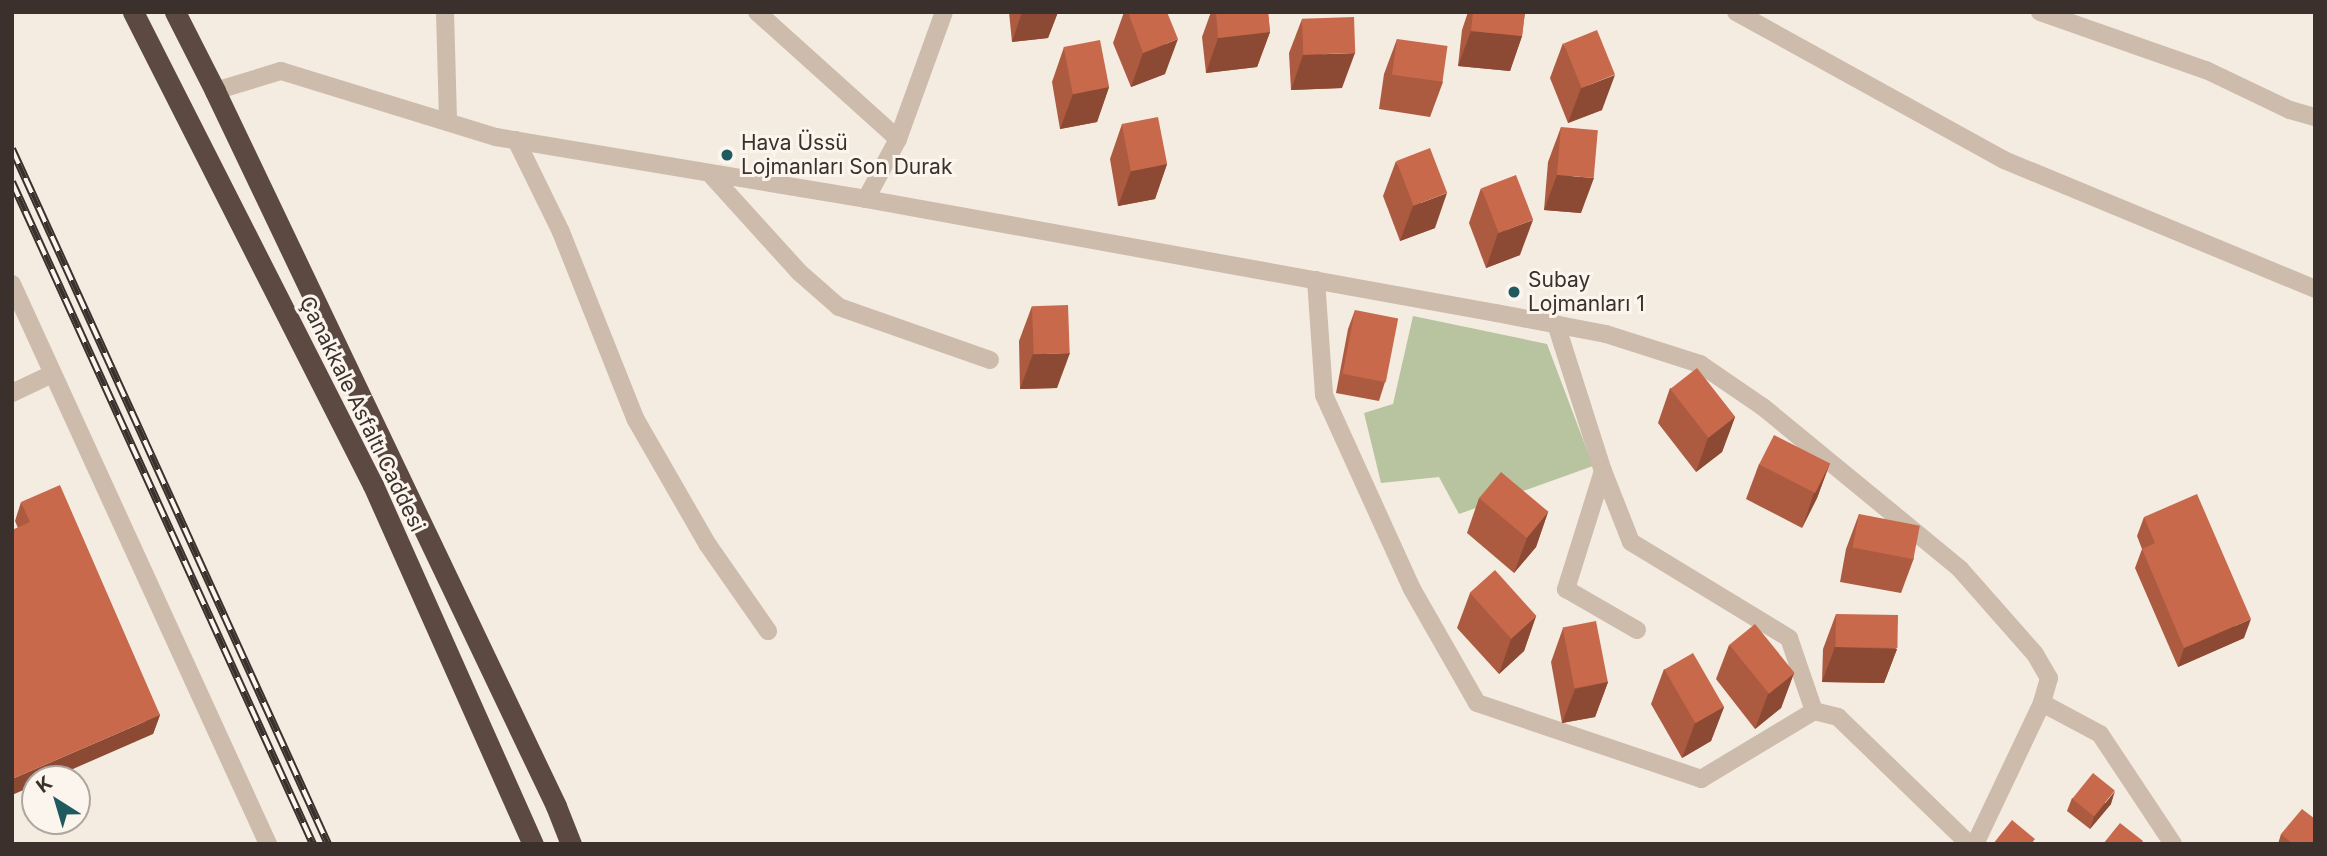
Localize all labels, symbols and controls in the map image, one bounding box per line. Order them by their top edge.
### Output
place label: Hava Üssü Lojmanları Son Durak [741,130,952,180]
marker: Hava Üssü Lojmanları Son Durak [719,147,735,163]
place label: Subay Lojmanları 1 [1528,267,1645,317]
marker: Subay Lojmanları 1 [1506,284,1522,300]
street label: Çanakkale Asfaltı Caddesi [294,292,430,536]
north arrow [21,765,91,835]
text: K [32,771,57,798]

